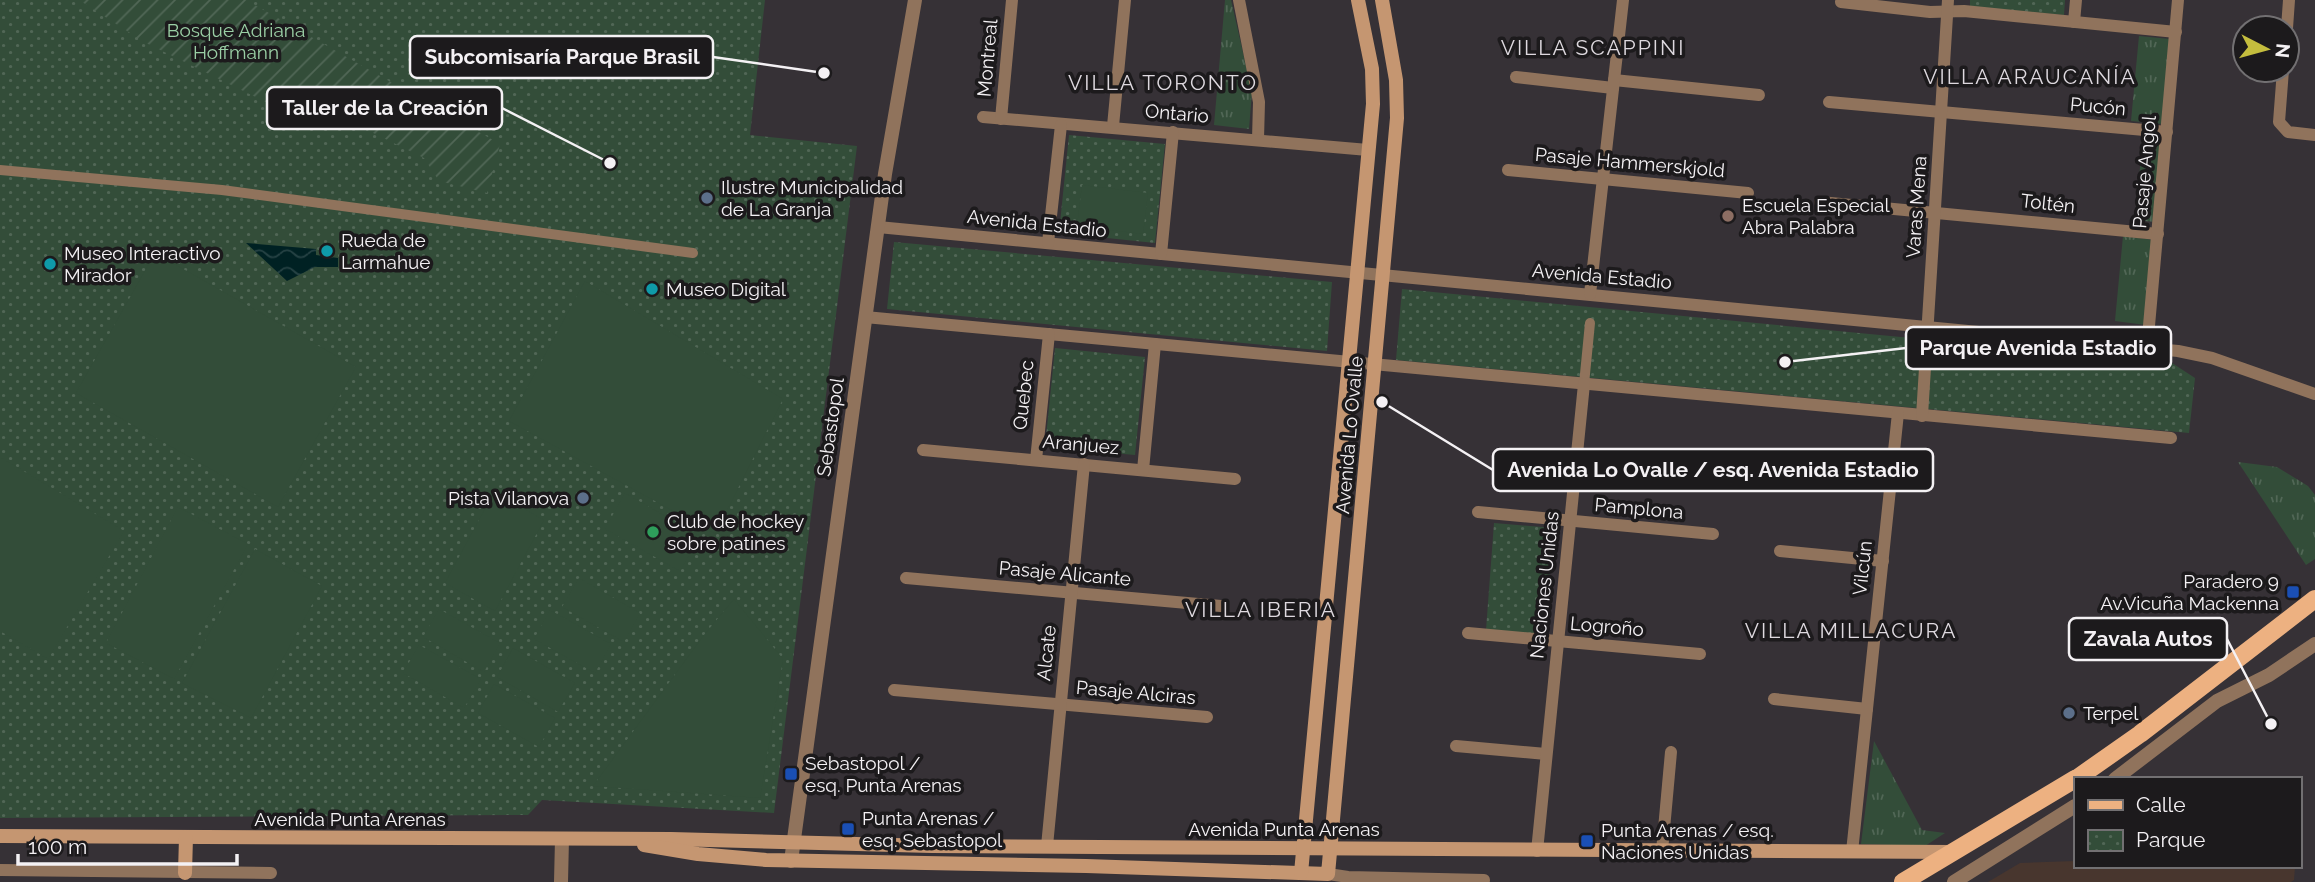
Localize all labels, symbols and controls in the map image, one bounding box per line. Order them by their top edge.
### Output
north arrow [2231,14,2301,84]
street label: Montreal [973,17,1001,98]
park label: Bosque Adriana Hoffmann [167,19,305,63]
district label: VILLA SCAPPINI [1501,35,1685,60]
callout: Subcomisaría Parque Brasil [410,36,713,78]
text: N [2271,42,2295,59]
text: Subcomisaría Parque Brasil [424,44,700,69]
district label: VILLA ARAUCANÍA [1923,64,2137,89]
district label: VILLA TORONTO [1068,70,1258,95]
callout: Taller de la Creación [267,87,502,129]
street label: Pucón [2069,93,2127,119]
text: Taller de la Creación [282,95,488,120]
street label: Ontario [1144,99,1210,127]
street label: Pasaje Angol [2128,114,2160,229]
street label: Pasaje Hammerskjold [1534,143,1726,181]
street label: Varas Mena [1901,155,1931,259]
place label: Ilustre Municipalidad de La Granja [721,176,903,220]
street label: Toltén [2020,189,2076,217]
marker: Ilustre Municipalidad de La Granja [699,190,715,206]
place label: Escuela Especial Abra Palabra [1742,194,1890,238]
street label: Avenida Estadio [966,205,1108,241]
marker: Escuela Especial Abra Palabra [1720,208,1736,224]
place label: Rueda de Larmahue [341,229,430,273]
place label: Museo Interactivo Mirador [64,242,221,286]
marker: Rueda de Larmahue [319,243,335,259]
marker: Museo Interactivo Mirador [42,256,58,272]
street label: Avenida Estadio [1531,259,1673,293]
place label: Museo Digital [666,278,787,300]
marker: Museo Digital [644,281,660,297]
callout: Parque Avenida Estadio [1906,327,2171,369]
text: Parque Avenida Estadio [1920,335,2157,360]
street label: Avenida Lo Ovalle [1331,355,1367,515]
street label: Quebec [1008,359,1038,431]
street label: Sebastopol [812,375,848,478]
street label: Aranjuez [1042,430,1120,458]
callout: Avenida Lo Ovalle / esq. Avenida Estadio [1493,449,1933,491]
text: Avenida Lo Ovalle / esq. Avenida Estadio [1507,457,1919,482]
place label: Pista Vilanova [448,487,569,509]
marker: Pista Vilanova [575,490,591,506]
street label: Pamplona [1594,493,1684,523]
place label: Club de hockey sobre patines [667,510,804,554]
street label: Naciones Unidas [1525,510,1563,660]
marker: Club de hockey sobre patines [645,524,661,540]
street label: Vilcún [1848,539,1876,597]
street label: Pasaje Alicante [998,556,1132,590]
place label: Paradero 9 Av.Vicuña Mackenna [2100,570,2279,614]
marker: Paradero 9 Av.Vicuña Mackenna [2285,584,2301,600]
district label: VILLA IBERIA [1185,597,1337,622]
street label: Logroño [1569,612,1645,640]
district label: VILLA MILLACURA [1745,618,1957,643]
callout: Zavala Autos [2069,618,2227,660]
street label: Alcate [1032,624,1060,682]
text: Zavala Autos [2083,626,2213,651]
street label: Pasaje Alciras [1075,676,1197,708]
place label: Terpel [2083,702,2139,724]
marker: Terpel [2061,705,2077,721]
place label: Sebastopol / esq. Punta Arenas [805,752,962,796]
marker: Sebastopol / esq. Punta Arenas [783,766,799,782]
legend [2074,777,2301,868]
text: Calle [2136,792,2186,817]
place label: Punta Arenas / esq. Sebastopol [862,807,1003,851]
street label: Avenida Punta Arenas [254,808,446,830]
street label: Avenida Punta Arenas [1188,818,1380,840]
place label: Punta Arenas / esq. Naciones Unidas [1601,819,1774,863]
marker: Punta Arenas / esq. Sebastopol [840,821,856,837]
scale bar [18,822,236,866]
text: Parque [2136,827,2205,852]
marker: Punta Arenas / esq. Naciones Unidas [1579,833,1595,849]
text: 100 m [28,834,87,859]

